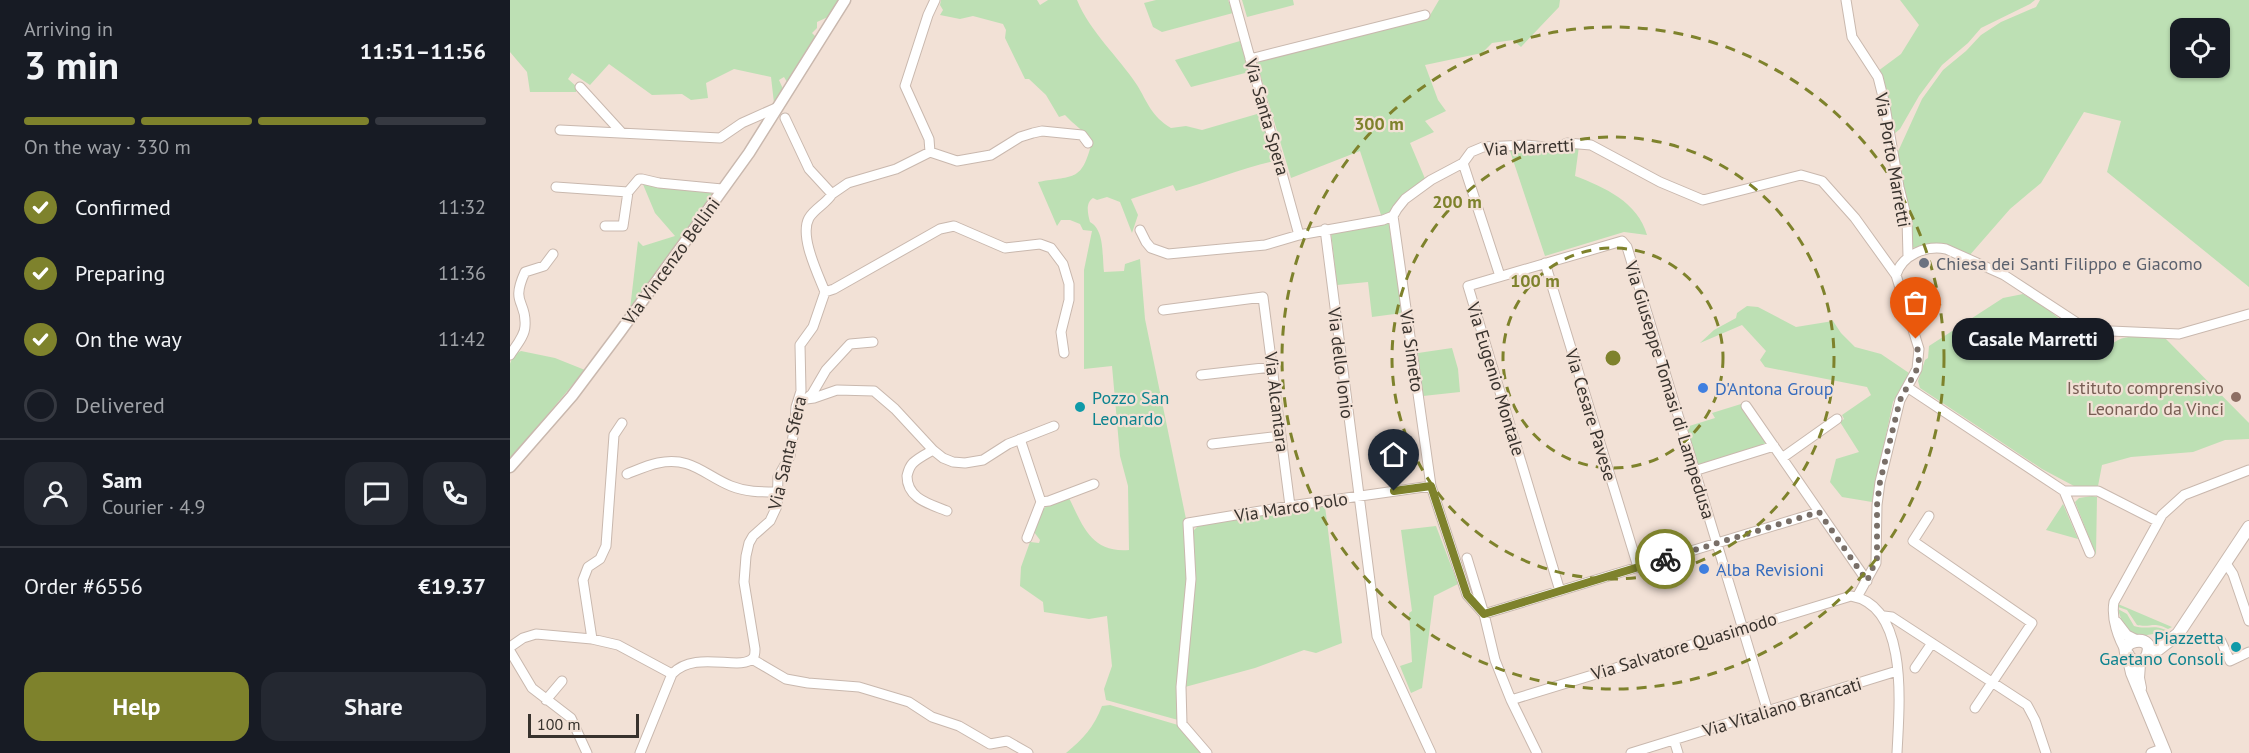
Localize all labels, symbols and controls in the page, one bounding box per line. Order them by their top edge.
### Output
text: Arriving in [24,16,113,42]
map controls [2170,18,2230,78]
button: locate [2170,18,2230,78]
text: 11:51–11:56 [360,37,486,65]
text: 3 min [24,39,119,90]
street label: Via Santa Spera [1239,55,1295,178]
street label: Via Porto Marretti [1870,90,1916,229]
text: 300 m [1354,112,1404,135]
street label: Via Marretti [1482,133,1575,161]
text: On the way · 330 m [24,134,191,160]
text: 200 m [1432,190,1482,213]
icon: check [24,191,57,224]
text: Confirmed [75,193,171,221]
street label: Via Vincenzo Bellini [617,193,725,330]
text: 11:32 [438,194,486,220]
place label: Chiesa dei Santi Filippo e Giacomo [1936,252,2202,275]
marker: Chiesa dei Santi Filippo e Giacomo [1917,256,1931,270]
icon: check [24,257,57,290]
street label: Via Giuseppe Tomasi di Lampedusa [1619,257,1720,522]
text: Preparing [75,259,165,287]
text: 11:36 [438,260,486,286]
text: 100 m [1510,269,1560,292]
pin [1890,277,1941,339]
icon: bag [1899,286,1932,319]
street label: Via Eugenio Montale [1461,299,1530,459]
street label: Via dello Ionio [1323,305,1359,420]
street label: Via Simeto [1395,308,1429,393]
callout: Casale Marretti [1952,318,2114,360]
icon: check [24,323,57,356]
text: On the way [75,325,182,353]
text: 11:42 [438,326,486,352]
text: Casale Marretti [1968,326,2098,352]
street label: Via Cesare Pavese [1560,345,1622,484]
centre of rings [1603,348,1623,368]
street label: Via Alcantara [1259,349,1295,454]
place label: Istituto comprensivo Leonardo da Vinci [2067,376,2224,420]
place label: D'Antona Group [1715,377,1834,400]
marker: D'Antona Group [1696,381,1710,395]
place label: Pozzo San Leonardo [1092,386,1169,430]
marker: Istituto comprensivo Leonardo da Vinci [2229,390,2243,404]
text: Delivered [75,391,165,419]
street label: Via Santa Sfera [762,394,811,513]
marker: Pozzo San Leonardo [1073,400,1087,414]
pin [1368,429,1419,491]
icon: home [1377,438,1410,471]
button: person [24,462,87,525]
button: chat [345,462,408,525]
button: phone [423,462,486,525]
text: Sam [102,466,142,494]
street label: Via Marco Polo [1232,487,1349,527]
text: Courier · 4.9 [102,494,205,520]
courier [1635,529,1695,589]
icon: bike [1649,543,1682,576]
place label: Alba Revisioni [1716,558,1824,581]
marker: Alba Revisioni [1697,562,1711,576]
text: Order #6556 [24,572,143,600]
text: €19.37 [418,572,486,600]
street label: Via Salvatore Quasimodo [1588,607,1780,685]
place label: Piazzetta Gaetano Consoli [2099,626,2224,670]
marker: Piazzetta Gaetano Consoli [2229,640,2243,654]
button: Help [24,672,249,741]
button: Share [261,672,486,741]
street label: Via Vitaliano Brancati [1699,672,1864,742]
scale bar [528,711,639,738]
text: 100 m [537,714,580,734]

